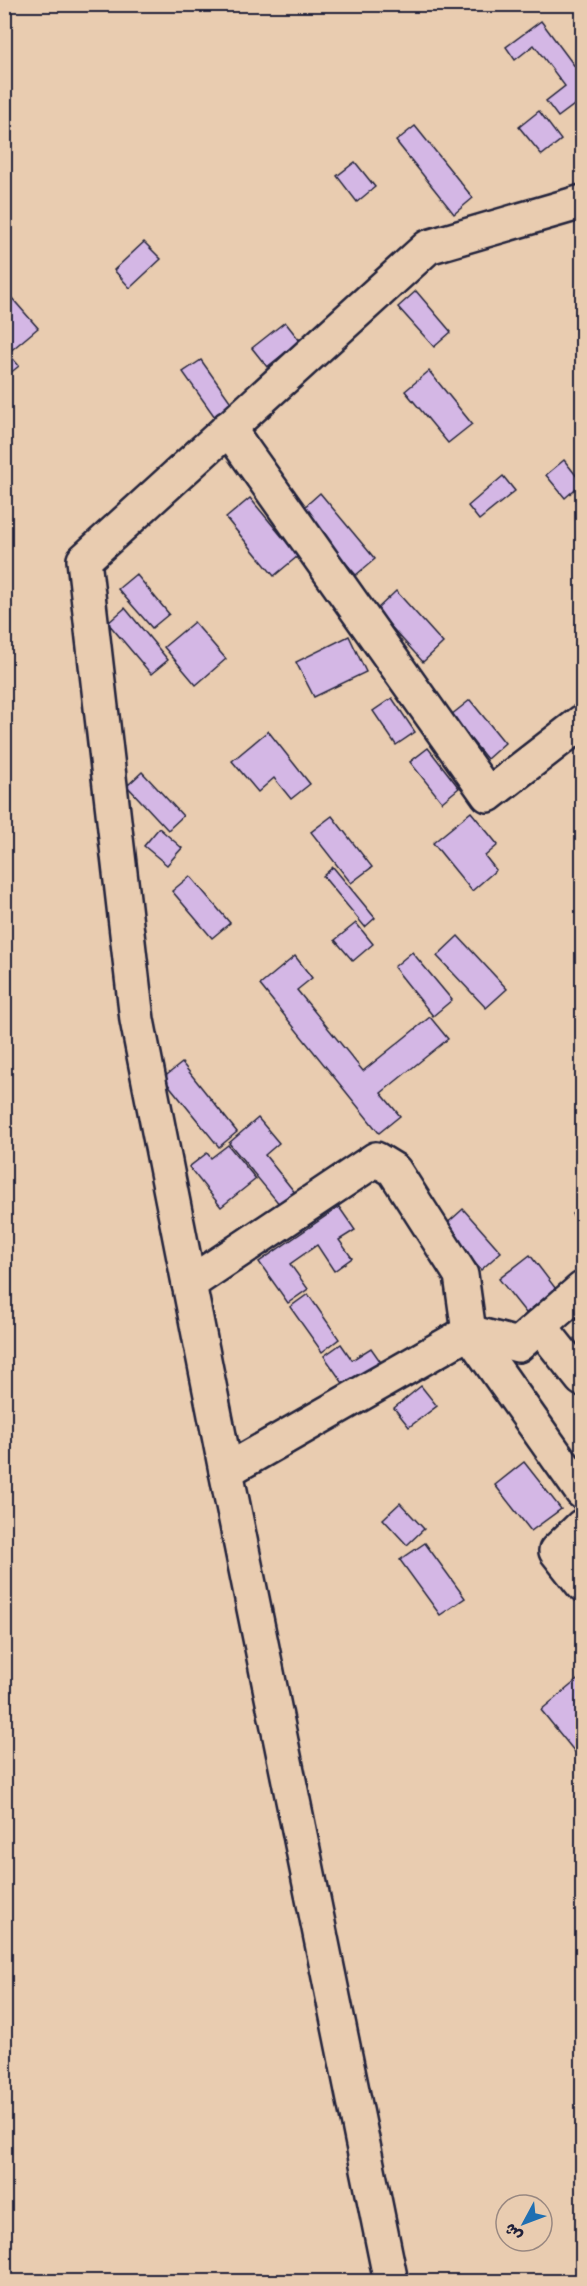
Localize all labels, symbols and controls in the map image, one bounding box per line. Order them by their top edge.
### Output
north arrow [494,2193,554,2253]
text: ش [500,2220,526,2245]

